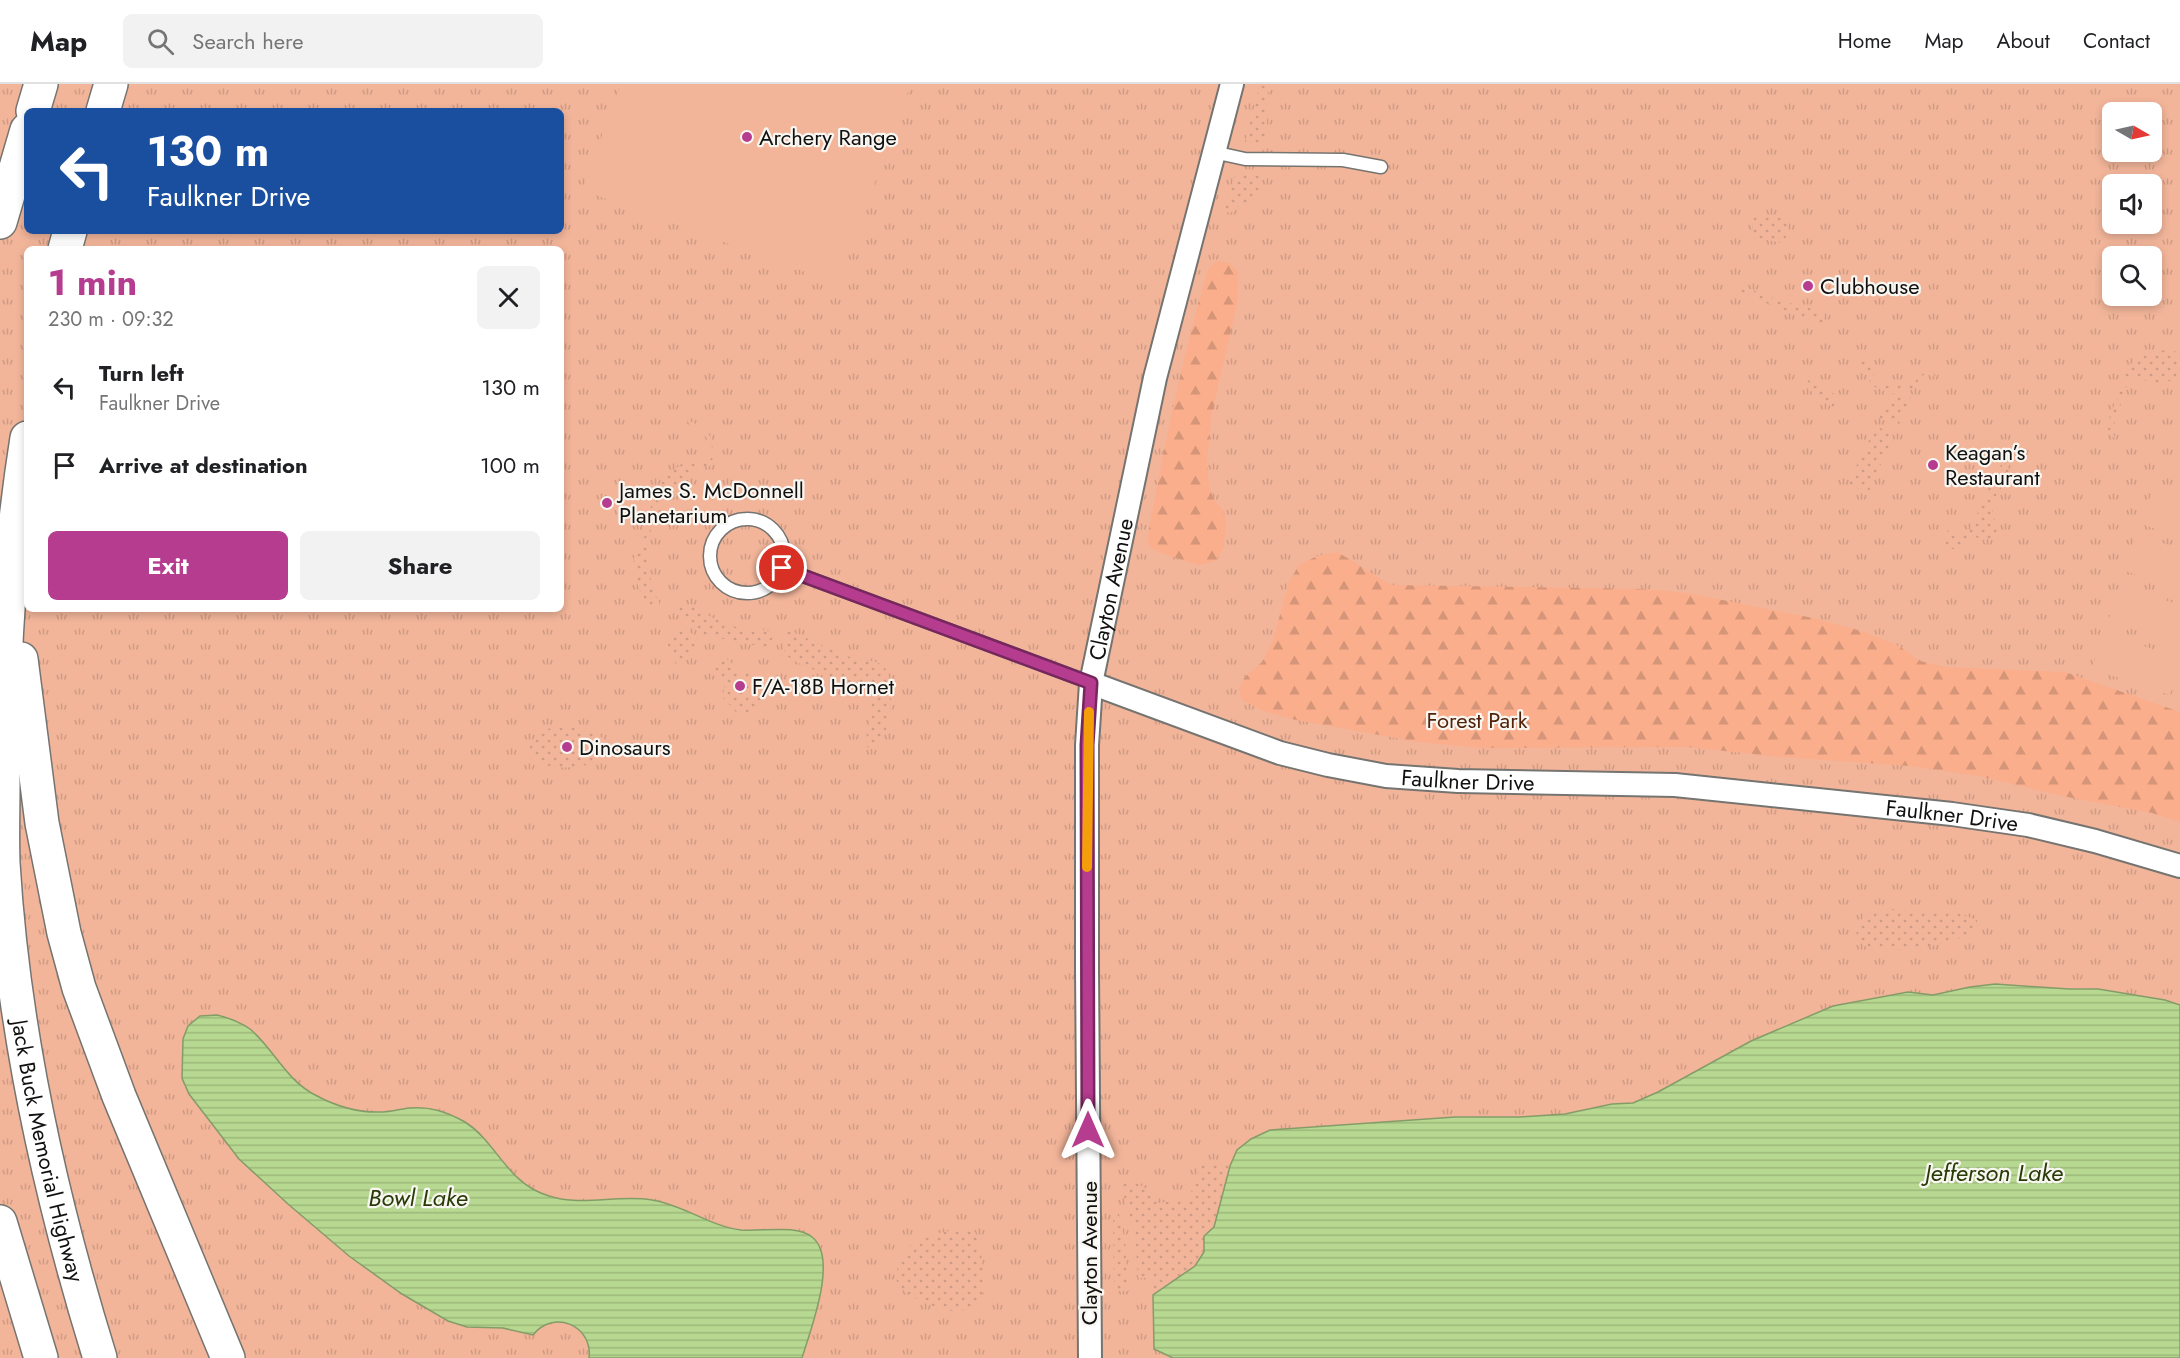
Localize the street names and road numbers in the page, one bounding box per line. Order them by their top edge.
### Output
street label: Clayton Avenue [1080,515,1141,663]
street label: Faulkner Drive [1400,761,1535,798]
street label: Faulkner Drive [1884,791,2020,839]
street label: Jack Buck Memorial Highway [4,1014,93,1286]
street label: Clayton Avenue [1073,1181,1105,1325]

